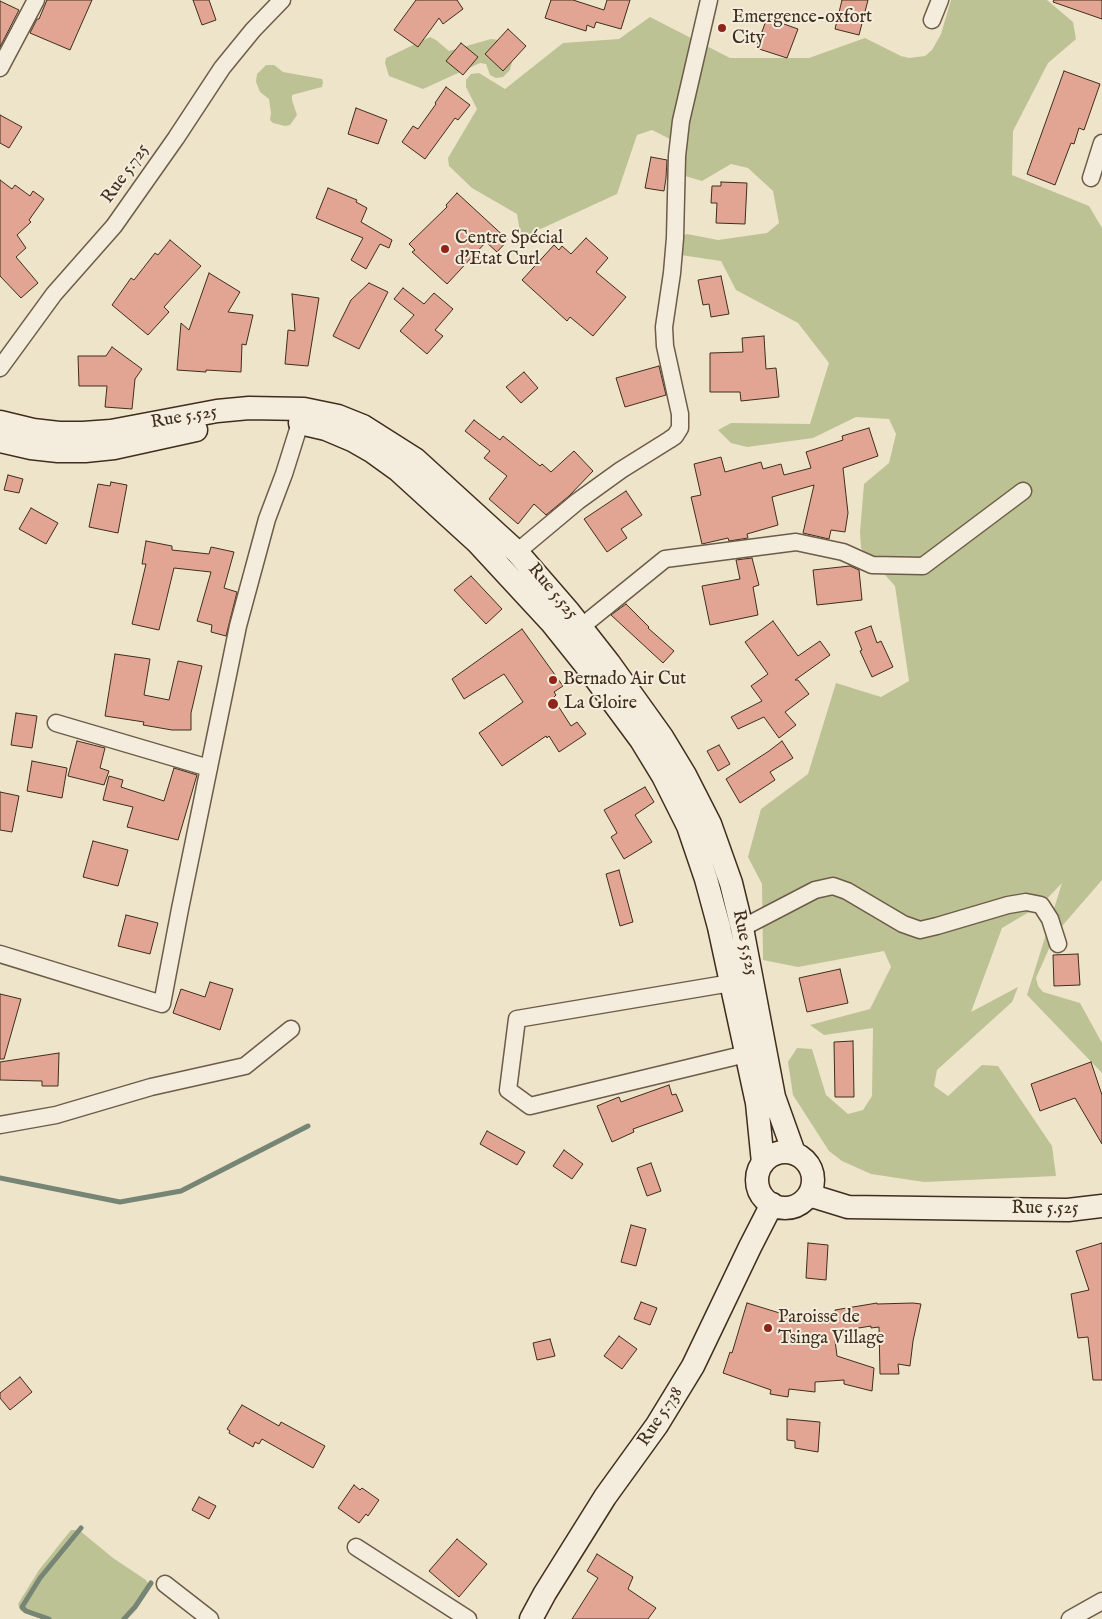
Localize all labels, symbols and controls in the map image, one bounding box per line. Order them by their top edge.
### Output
place label: Emergence-oxfort City [732,7,872,50]
marker: Emergence-oxfort City [716,22,728,34]
street label: Rue 5.725 [98,140,154,208]
place label: Centre Spécial d'Etat Curl [455,228,563,270]
marker: Centre Spécial d'Etat Curl [439,243,451,255]
street label: Rue 5.525 [149,402,219,434]
street label: Rue 5.525 [522,559,582,625]
place label: Bernado Air Cut [563,669,686,691]
marker: Bernado Air Cut [547,674,559,686]
place label: La Gloire [564,693,637,715]
marker: La Gloire [546,697,560,711]
street label: Rue 5.525 [726,908,762,978]
street label: Rue 5.525 [1012,1198,1078,1220]
place label: Paroisse de Tsinga Village [778,1307,884,1350]
marker: Paroisse de Tsinga Village [762,1322,774,1334]
street label: Rue 5.738 [634,1383,688,1451]

